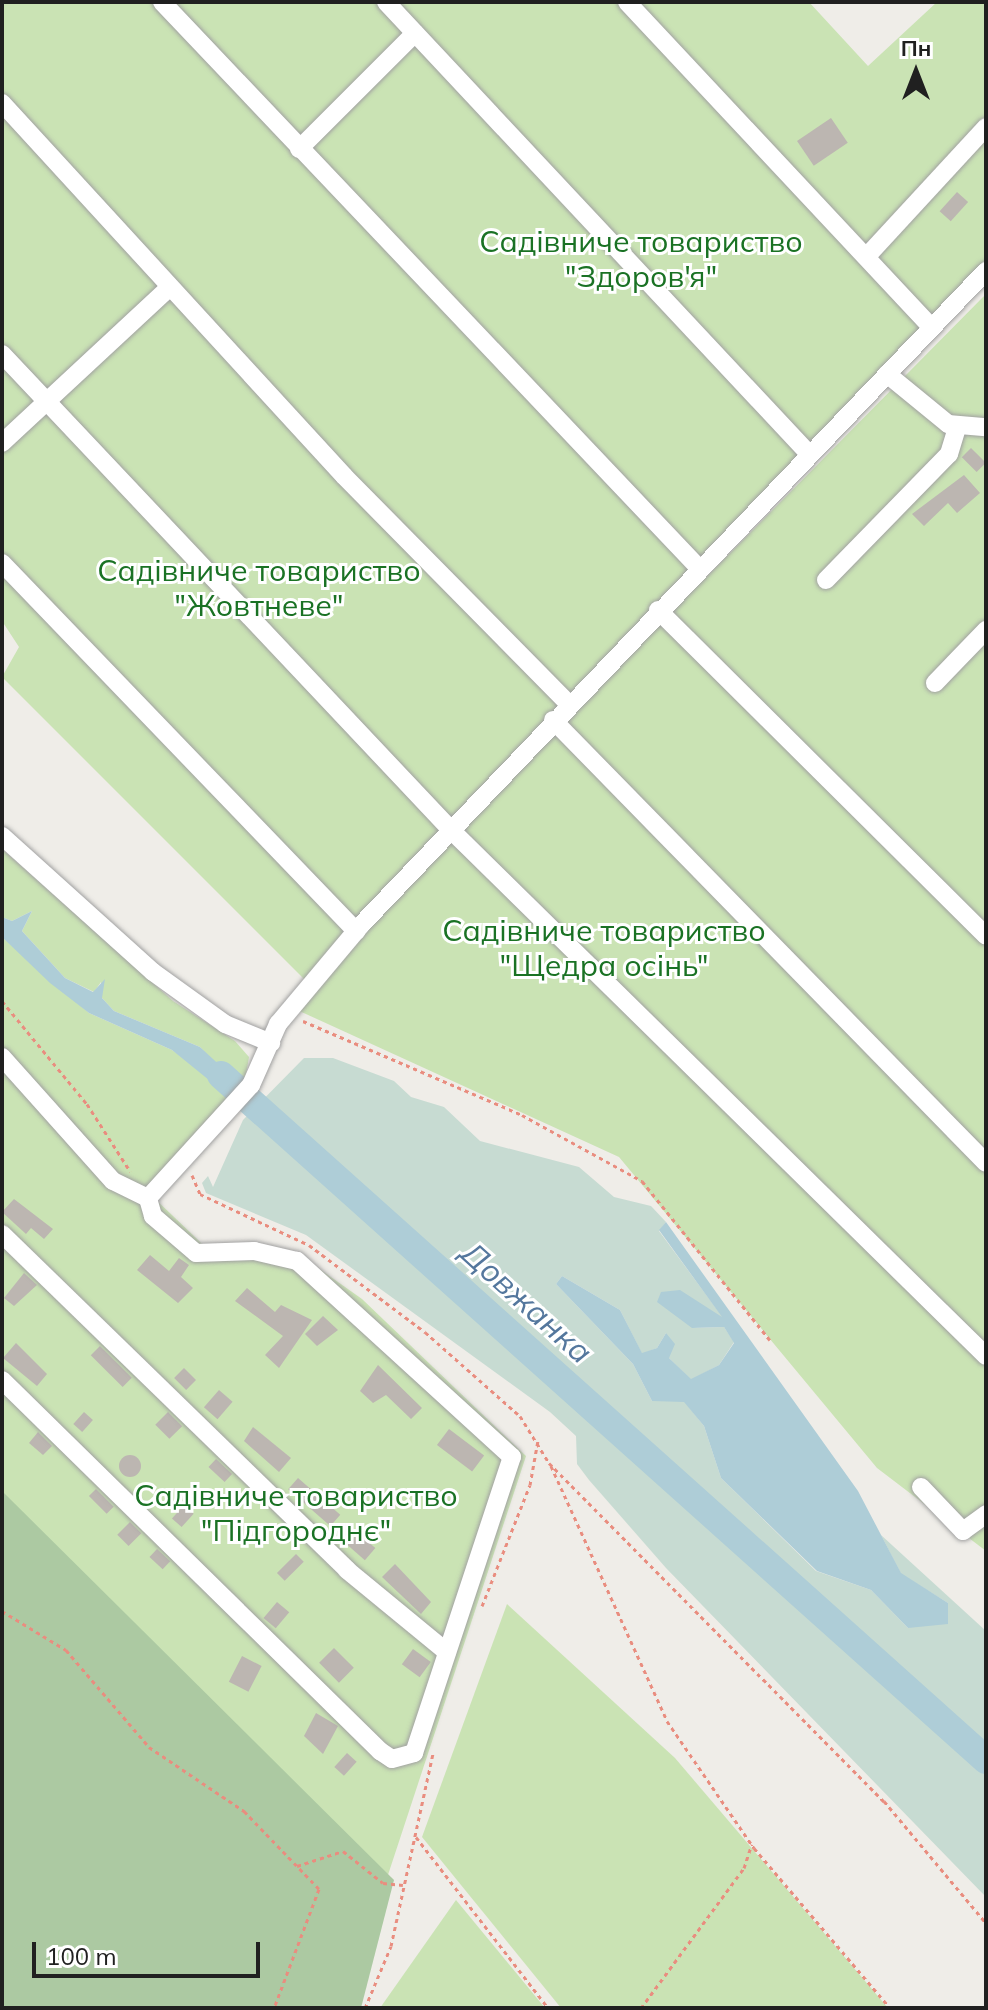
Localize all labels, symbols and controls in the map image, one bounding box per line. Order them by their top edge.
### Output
north arrow [876,32,956,112]
text: Пн [901,34,931,62]
park label: Садівниче товариство "Здоров'я" [479,223,803,294]
park label: Садівниче товариство "Жовтневе" [97,552,421,622]
park label: Садівниче товариство "Щедра осінь" [442,912,766,982]
water label: Довжанка [453,1233,601,1371]
park label: Садівниче товариство "Підгороднє" [134,1477,458,1548]
scale bar [36,1926,264,1976]
text: 100 m [46,1941,117,1971]

